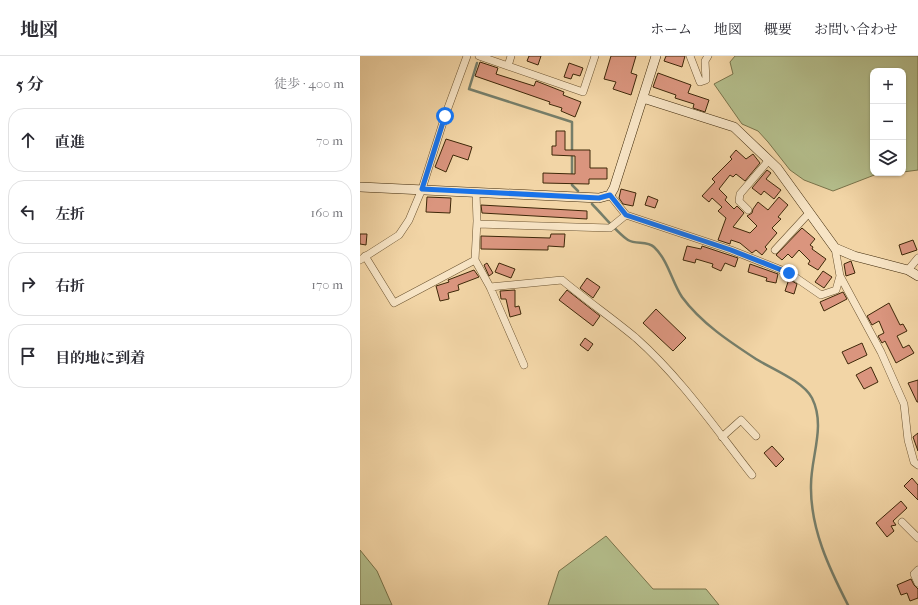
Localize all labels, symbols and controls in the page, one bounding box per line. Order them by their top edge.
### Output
text: 地図 [20,19,58,41]
text: ホーム [650,21,692,38]
text: 地図 [714,21,742,38]
text: 概要 [764,21,792,38]
text: お問い合わせ [814,21,898,38]
map controls [870,68,906,176]
button: + [870,68,906,104]
text: 5 分 [16,74,44,94]
text: 徒歩 · 400 m [274,76,344,91]
button: − [870,104,906,140]
route start [436,107,454,125]
icon: ahead [17,129,39,151]
text: 直進 [55,133,85,151]
text: 70 m [316,133,343,148]
button: layers [870,140,906,176]
icon: left [17,201,39,223]
text: 左折 [55,205,85,223]
text: 160 m [311,205,343,220]
route end [780,264,798,282]
icon: right [17,273,39,295]
text: 右折 [55,277,85,295]
text: 170 m [311,277,343,292]
icon: arrive [17,345,39,367]
text: 目的地に到着 [55,349,145,367]

